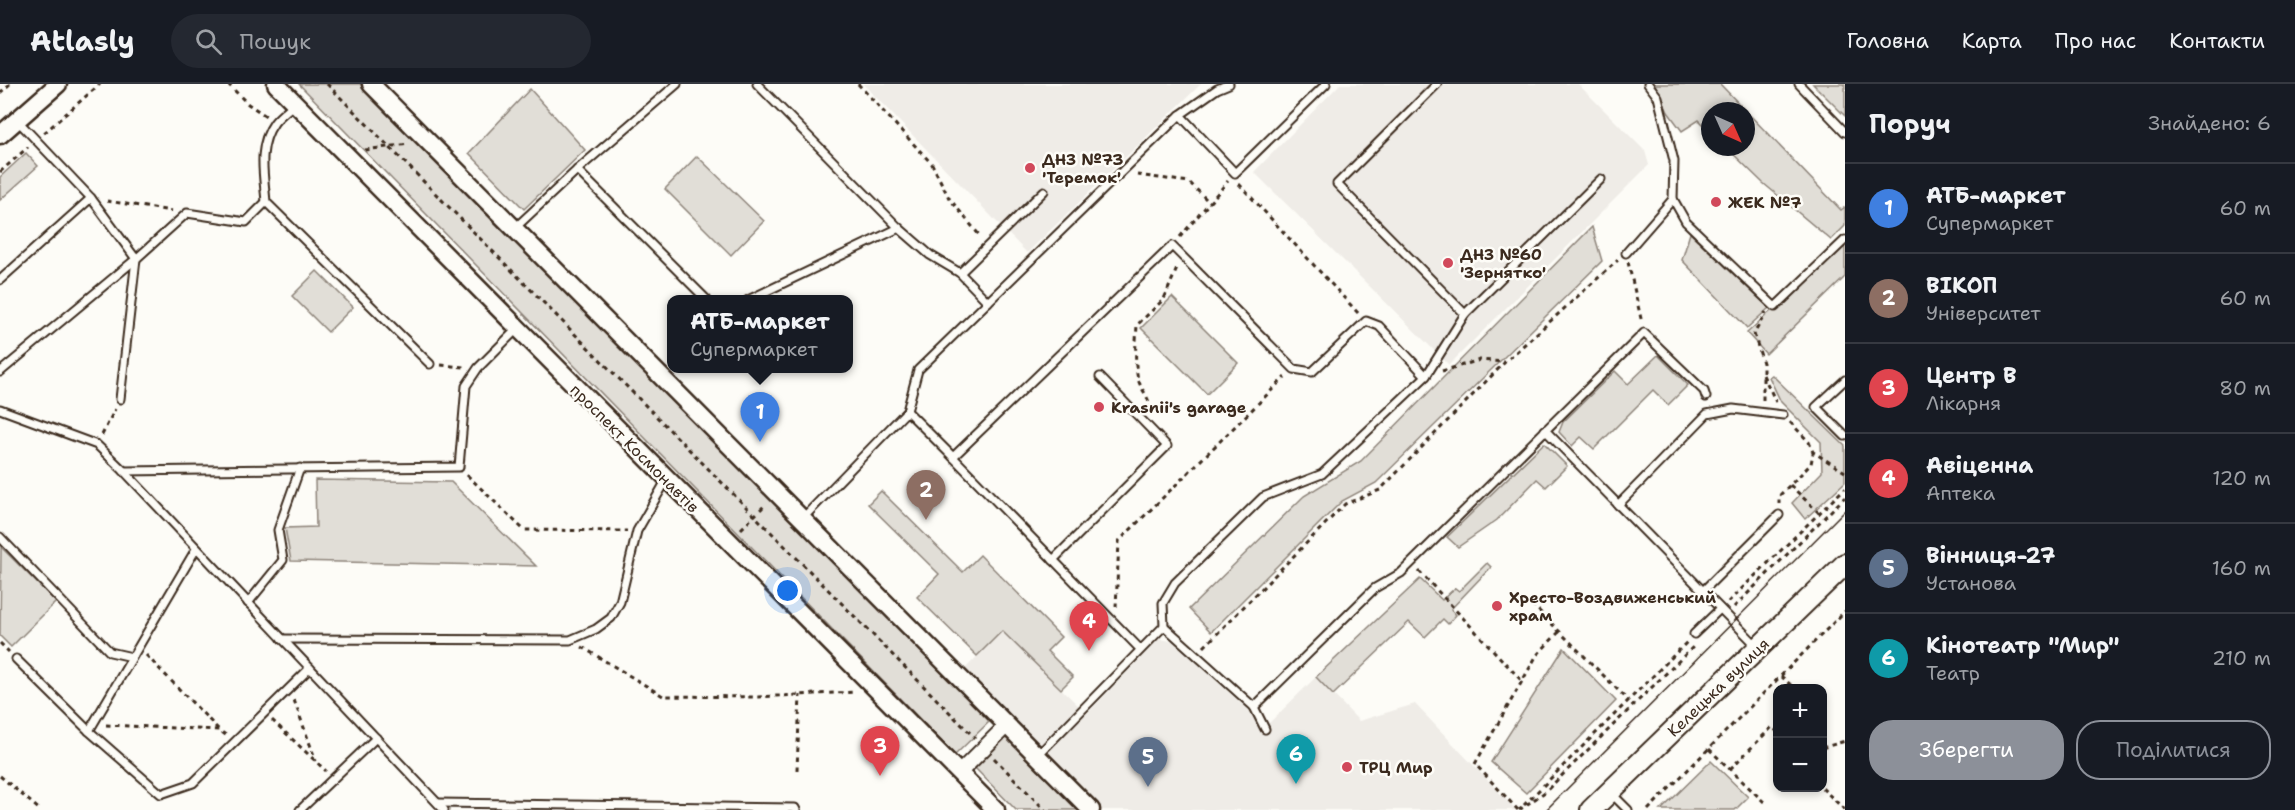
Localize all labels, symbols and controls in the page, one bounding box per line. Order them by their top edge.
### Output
search box [171,14,591,68]
text: Atlasly [30,22,135,60]
icon: search [192,25,225,58]
text: Пошук [240,27,311,56]
text: Головна [1847,27,1929,55]
text: Карта [1962,27,2022,55]
text: Про нас [2055,27,2136,55]
text: Контакти [2169,27,2265,55]
north arrow [1701,102,1755,156]
text: Поруч [1869,106,1951,141]
text: Знайдено: 6 [2148,110,2271,136]
place label: ДНЗ №73 'Теремок' [1042,149,1123,188]
marker: ДНЗ №73 'Теремок' [1023,161,1037,175]
text: АТБ-маркет [1926,181,2066,210]
place label: ЖЕК №7 [1728,192,1801,213]
marker: ЖЕК №7 [1709,195,1723,209]
text: 1 [1884,195,1893,221]
text: 60 m [2219,195,2271,221]
text: Супермаркет [1926,210,2053,236]
place label: ДНЗ №60 'Зернятко' [1460,244,1546,283]
marker: ДНЗ №60 'Зернятко' [1441,256,1455,270]
text: ВІКОП [1926,271,1997,300]
text: 2 [1882,285,1896,311]
text: 60 m [2219,285,2271,311]
popup [667,295,853,373]
text: Університет [1926,300,2041,326]
text: АТБ-маркет [690,307,830,336]
text: Супермаркет [690,336,818,362]
text: Центр В [1926,361,2017,390]
text: 3 [1882,375,1896,401]
text: 80 m [2219,375,2271,401]
street label: проспект Космонавтів [566,380,703,517]
text: Лікарня [1926,390,2001,416]
pin: 1 [740,392,780,442]
place label: Krasnii's garage [1111,397,1247,418]
marker: Krasnii's garage [1092,400,1106,414]
text: Авіценна [1926,451,2033,480]
text: 4 [1882,465,1896,491]
text: 120 m [2212,465,2271,491]
pin: 2 [906,470,946,520]
text: Аптека [1926,480,1995,506]
text: Вінниця-27 [1926,541,2055,570]
text: 5 [1882,555,1895,581]
text: 160 m [2212,555,2271,581]
text: Установа [1926,570,2016,596]
your location [773,576,802,605]
place label: Хресто-Воздвиженський храм [1509,587,1716,626]
marker: Хресто-Воздвиженський храм [1490,599,1504,613]
pin: 4 [1070,602,1108,651]
text: Кінотеатр "Мир" [1926,631,2119,660]
street label: Келецька вулиця [1663,633,1774,741]
text: 6 [1882,645,1896,671]
text: 210 m [2212,645,2271,671]
text: Театр [1926,660,1980,686]
map controls [1773,684,1827,792]
button: + [1773,684,1827,738]
button: Зберегти [1869,720,2064,780]
button: Поділитися [2076,720,2271,780]
pin: 3 [860,726,900,776]
pin: 6 [1276,734,1316,784]
pin: 5 [1128,738,1168,787]
button: − [1773,738,1827,792]
place label: ТРЦ Мир [1359,757,1433,778]
marker: ТРЦ Мир [1340,760,1354,774]

